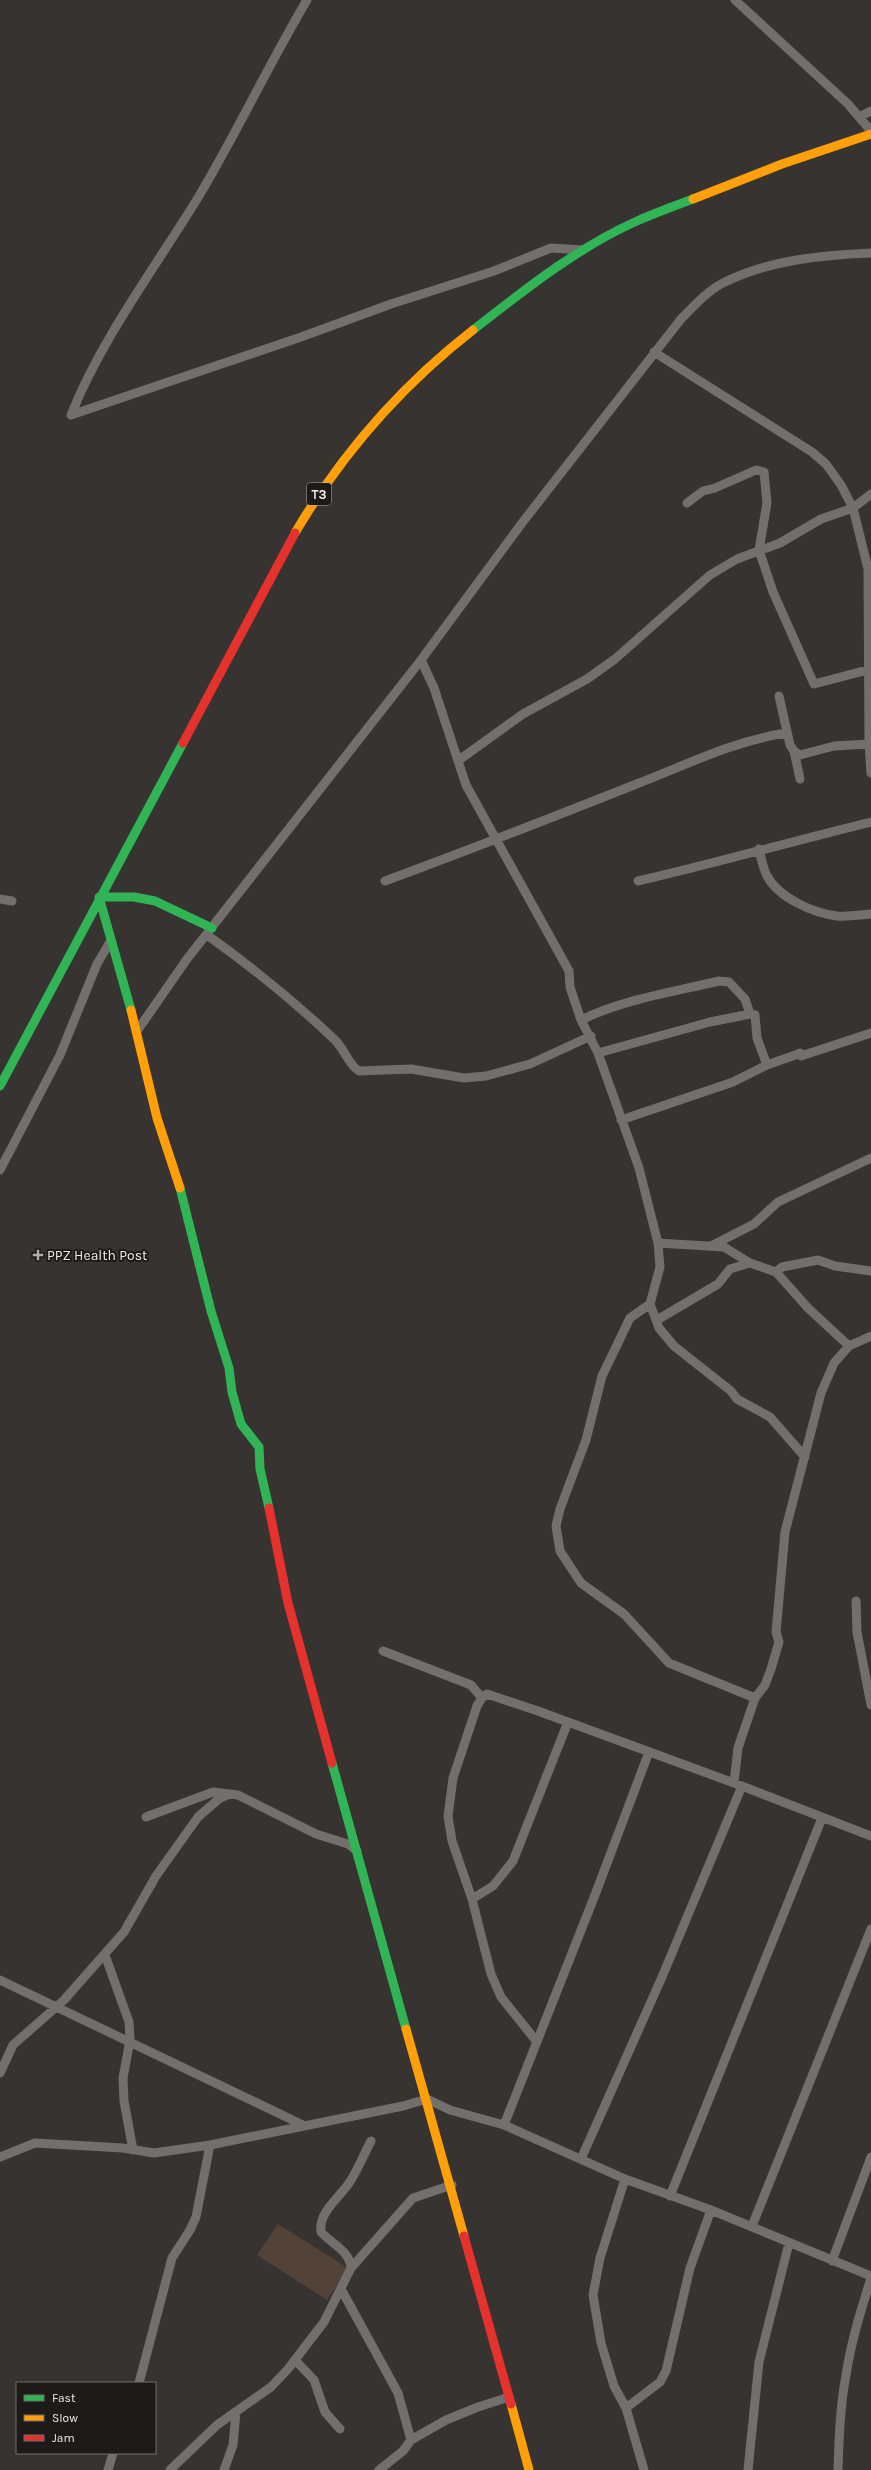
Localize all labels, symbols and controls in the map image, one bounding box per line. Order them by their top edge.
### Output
road number: T3 [307,483,331,505]
place label: PPZ Health Post [47,1247,147,1264]
marker: PPZ Health Post [32,1249,44,1261]
legend [16,2382,156,2454]
text: Fast [52,2391,76,2405]
text: Slow [52,2411,78,2425]
text: Jam [52,2431,75,2445]

